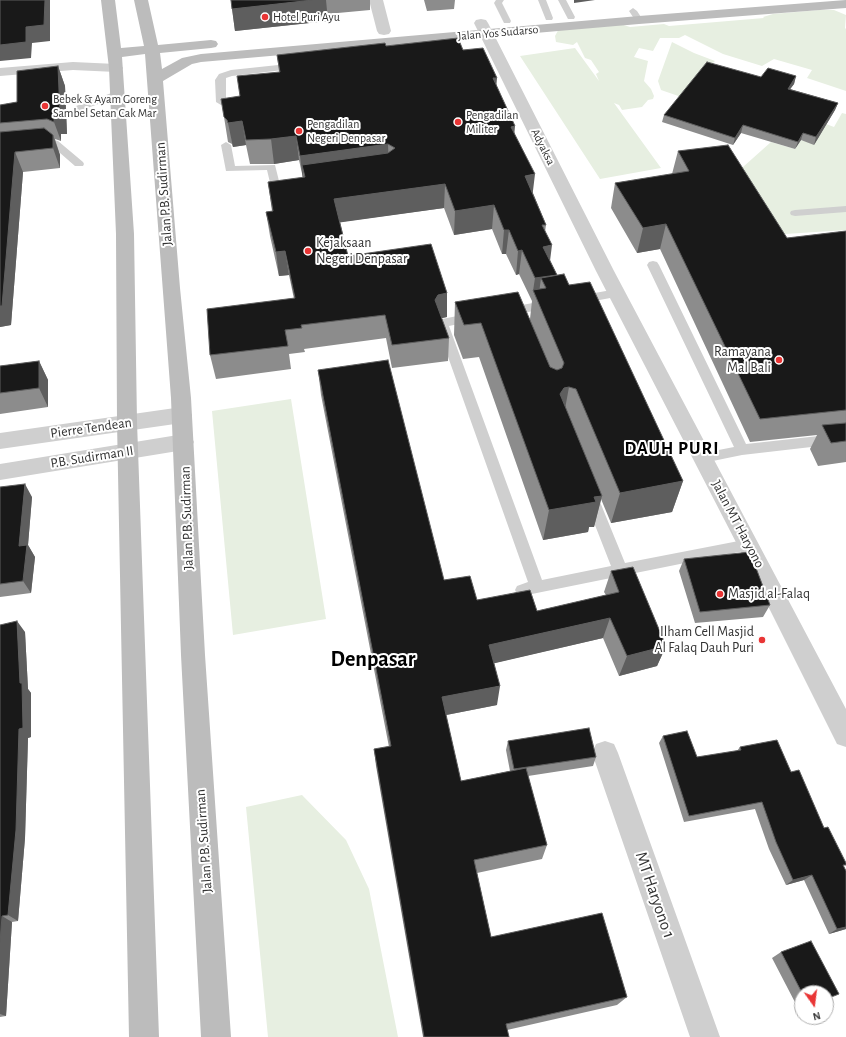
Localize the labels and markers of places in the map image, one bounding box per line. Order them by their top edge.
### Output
place label: Hotel Puri Ayu [273,10,340,24]
marker: Hotel Puri Ayu [260,12,270,22]
place label: Bebek & Ayam Goreng Sambel Setan Cak Mar [53,92,157,120]
marker: Bebek & Ayam Goreng Sambel Setan Cak Mar [40,101,50,111]
place label: Pengadilan Militer [466,108,518,136]
place label: Pengadilan Negeri Denpasar [307,117,385,145]
marker: Pengadilan Militer [453,117,463,127]
marker: Pengadilan Negeri Denpasar [294,126,304,136]
place label: Kejaksaan Negeri Denpasar [316,235,407,268]
marker: Kejaksaan Negeri Denpasar [303,246,313,256]
place label: Ramayana Mal Bali [714,344,771,376]
marker: Ramayana Mal Bali [774,355,784,365]
place label: Masjid al-Falaq [728,586,810,602]
marker: Masjid al-Falaq [715,589,725,599]
place label: Ilham Cell Masjid Al Falaq Dauh Puri [654,624,754,656]
marker: Ilham Cell Masjid Al Falaq Dauh Puri [757,635,767,645]

